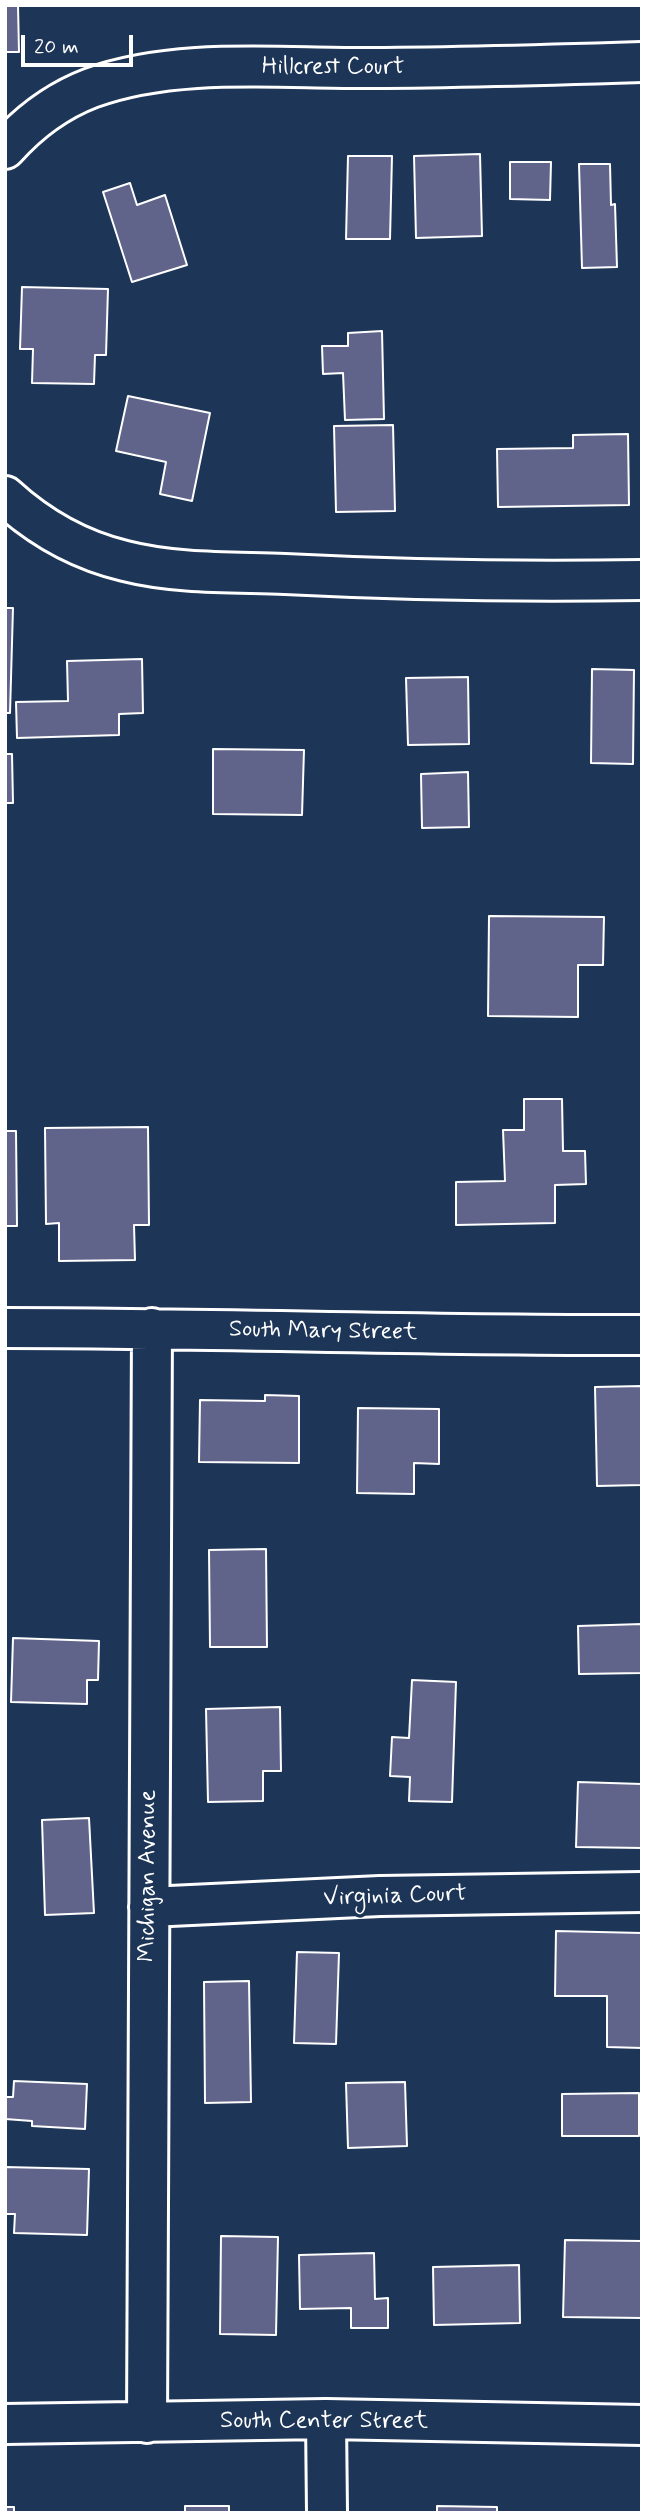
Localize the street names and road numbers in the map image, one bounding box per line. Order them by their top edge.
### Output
street label: Hillcrest Court [262,54,404,82]
street label: South Mary Street [229,1316,417,1348]
street label: Michigan Avenue [135,1790,163,1962]
street label: Virginia Court [323,1880,467,1914]
street label: South Center Street [220,2408,428,2436]

